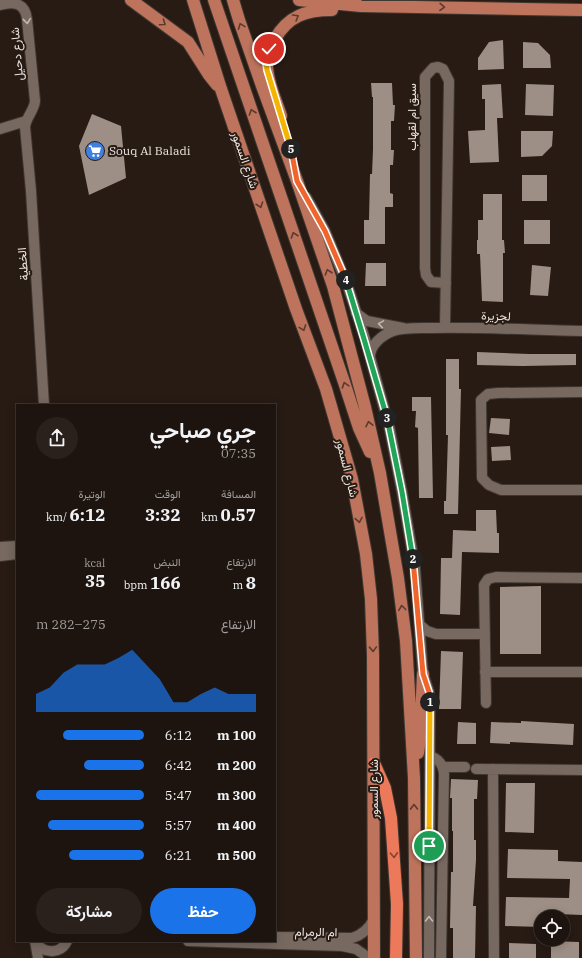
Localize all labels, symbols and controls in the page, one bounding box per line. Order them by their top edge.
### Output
one-way arrow [439,3,445,12]
one-way arrow [292,15,299,22]
one-way arrow [22,18,31,24]
one-way arrow [159,18,166,26]
one-way arrow [238,23,246,30]
street label: شارع دحيل [7,27,28,81]
pin [252,32,286,66]
icon: check [258,38,280,60]
street label: سيق ام لقهاب [404,83,420,151]
one-way arrow [249,109,257,116]
street label: شارع السمور [226,128,262,191]
pin: 5 [281,139,301,159]
supermarket icon: Souq Al Baladi [84,140,106,162]
text: 5 [288,142,294,156]
place label: Souq Al Baladi [109,143,191,158]
one-way arrow [256,202,264,209]
one-way arrow [291,232,299,239]
street label: الخطية [14,247,31,281]
one-way arrow [325,269,333,276]
pin: 4 [336,270,356,290]
text: 4 [343,273,349,287]
street label: لجزيرة [481,307,511,325]
one-way arrow [378,320,384,329]
one-way arrow [298,325,307,332]
one-way arrow [341,381,350,388]
pin: 3 [377,408,397,428]
text: 3 [384,411,390,425]
text: جري صباحي [150,415,256,444]
button: share [36,417,78,459]
one-way arrow [366,421,374,428]
street label: شارع السمور [331,436,362,499]
text: 07:35 [221,445,256,462]
text: الوتيرة [78,487,105,501]
text: الوقت [155,487,181,501]
text: المسافة [221,487,256,501]
text: 6:12 [70,504,105,526]
text: 3:32 [145,504,181,526]
text: 0.57 [221,504,256,526]
text: /km [46,510,70,524]
text: km [201,510,221,524]
one-way arrow [355,517,363,523]
pin: 2 [403,549,423,569]
text: 2 [410,552,416,566]
text: النبض [153,555,181,569]
text: الارتفاع [226,555,256,569]
text: kcal [84,556,105,570]
text: 35 [85,570,105,592]
text: 166 [150,572,181,594]
text: 8 [246,572,256,594]
text: bpm [124,578,150,592]
text: m [233,578,246,592]
one-way arrow [398,604,407,611]
text: 275–282 m [36,616,106,633]
text: الارتفاع [221,616,256,633]
one-way arrow [369,646,377,652]
pin: 1 [420,692,440,712]
text: 1 [427,695,433,709]
text: 6:12 [165,727,192,744]
text: 100 m [217,727,256,744]
text: 6:42 [165,757,192,774]
text: 200 m [217,757,256,774]
street label: شارع السمور [366,759,383,820]
text: 5:47 [165,787,192,804]
text: 300 m [217,787,256,804]
one-way arrow [410,804,418,810]
text: 5:57 [165,817,192,834]
text: 400 m [217,817,256,834]
pin [412,829,446,863]
icon: arrive [418,835,440,857]
text: 6:21 [165,847,192,864]
text: 500 m [217,847,256,864]
one-way arrow [389,852,398,858]
button: مشاركة [36,888,142,934]
button: حفظ [150,888,256,934]
map controls [534,910,570,946]
button: locate [534,910,570,946]
one-way arrow [425,916,433,922]
street label: ام الرمرام [294,924,338,940]

